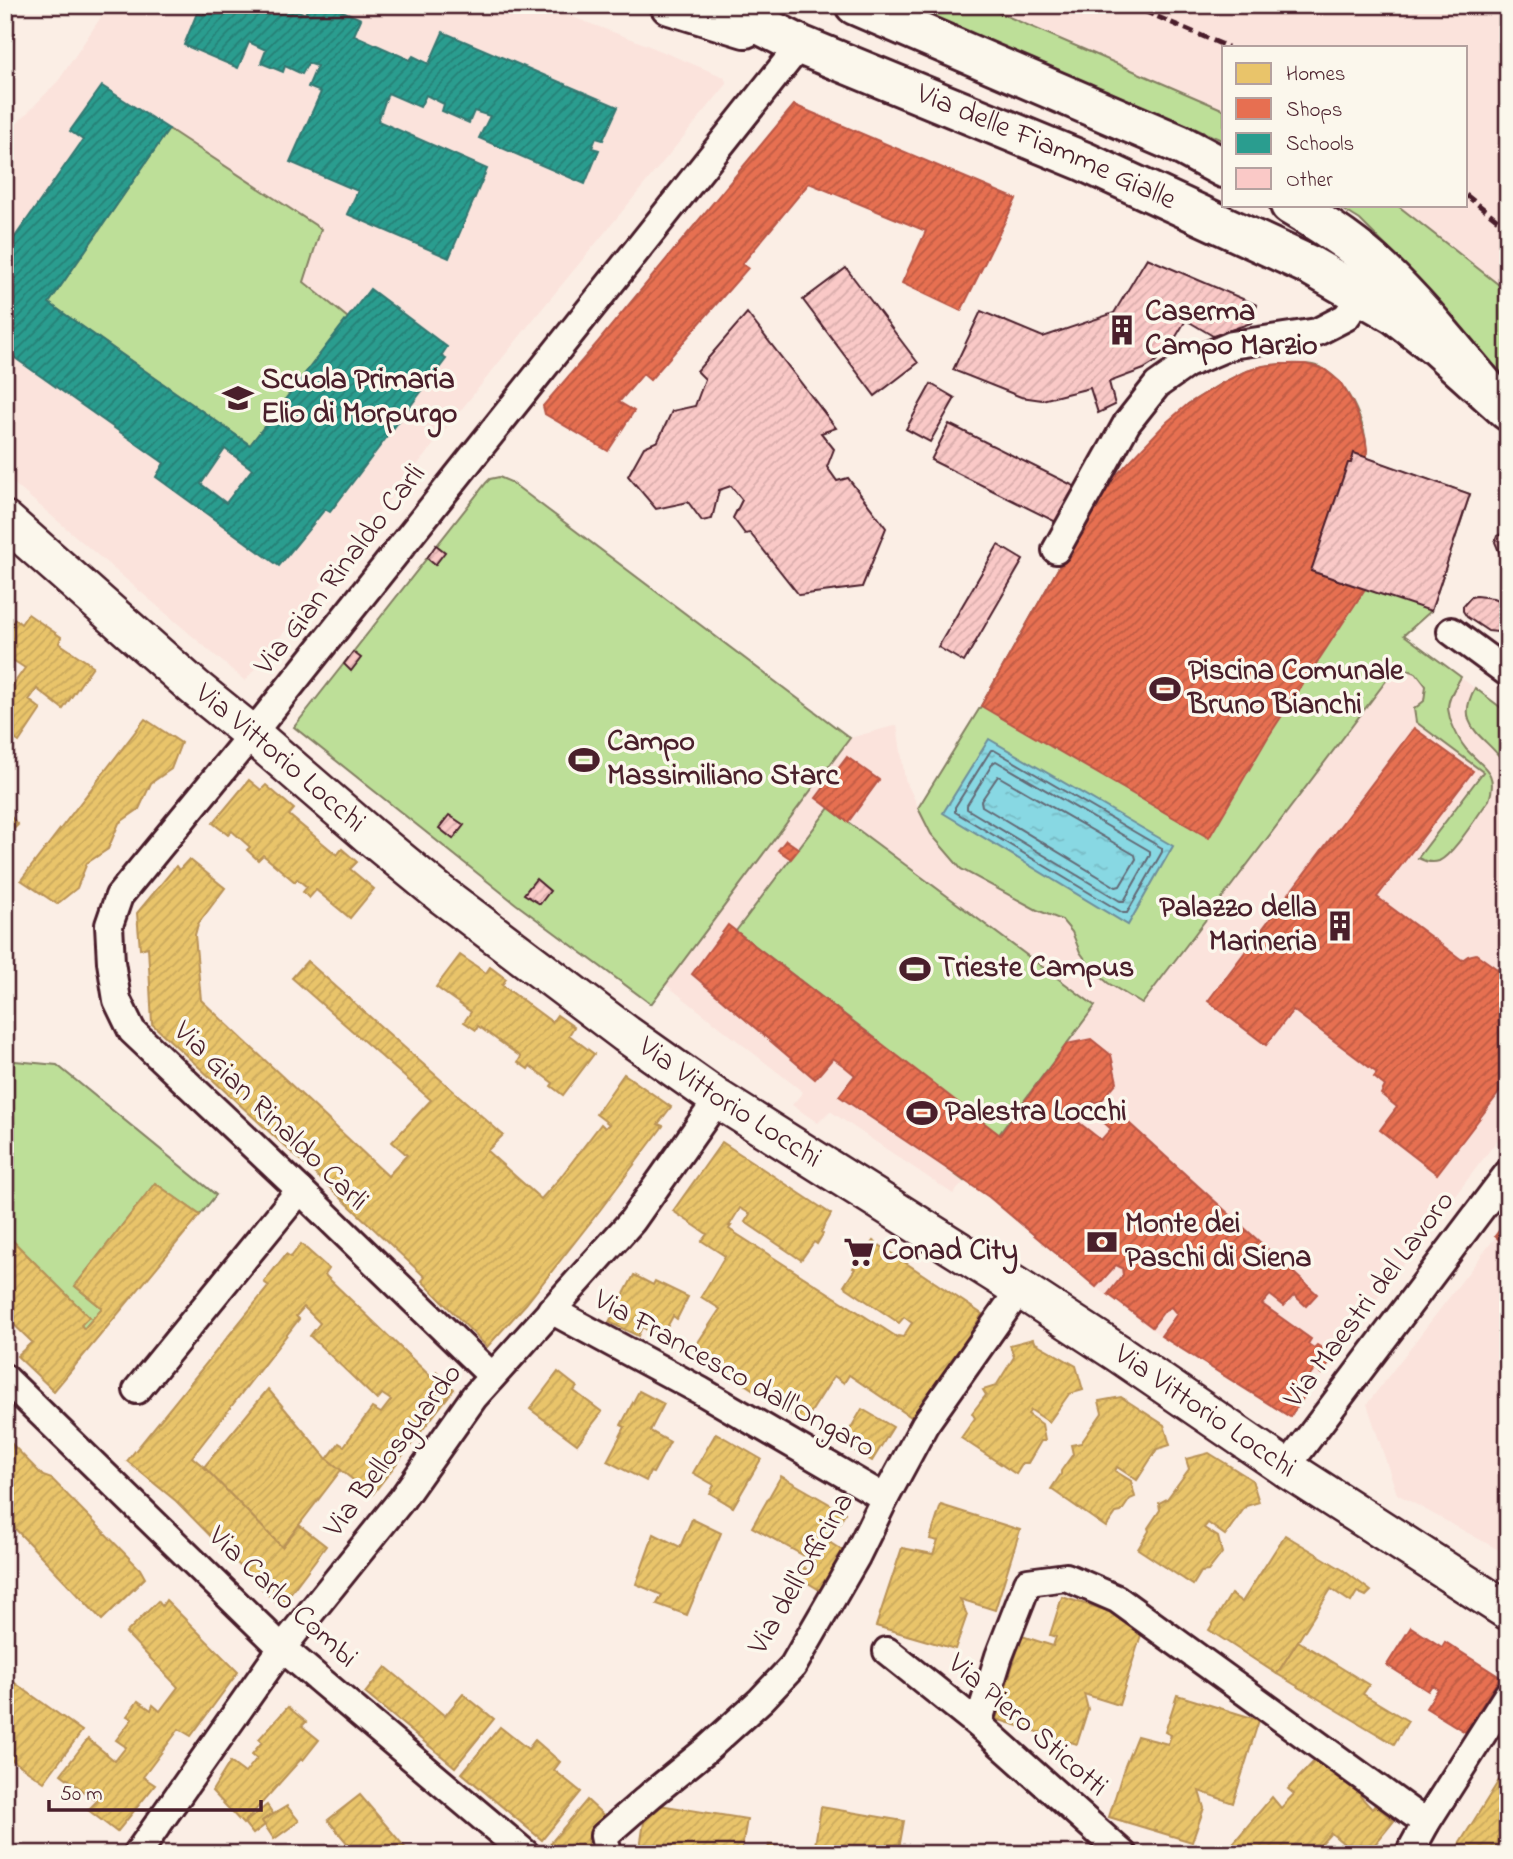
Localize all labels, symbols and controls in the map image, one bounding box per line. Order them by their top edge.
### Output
legend [1222,46,1468,206]
text: Homes [1286,60,1346,90]
street label: Via delle Fiamme Gialle [908,72,1183,223]
text: Shops [1286,96,1343,126]
text: Schools [1286,130,1354,160]
text: Other [1286,166,1333,196]
place label: Caserma Campo Marzio [1145,291,1318,369]
building icon: Caserma Campo Marzio [1105,313,1139,347]
place label: Scuola Primaria Elio di Morpurgo [261,359,457,438]
school or university icon: Scuola Primaria Elio di Morpurgo [221,381,255,415]
street label: Via Gian Rinaldo Carli [244,455,438,686]
place label: Piscina Comunale Bruno Bianchi [1186,650,1405,728]
sports icon: Piscina Comunale Bruno Bianchi [1148,672,1182,706]
street label: Via Vittorio Locchi [184,673,375,844]
place label: Campo Massimiliano Starc [607,721,839,799]
sports icon: Campo Massimiliano Starc [567,743,601,777]
place label: Palazzo della Marineria [1159,887,1317,965]
building icon: Palazzo della Marineria [1323,909,1357,943]
place label: Trieste Campus [938,947,1134,991]
sports icon: Trieste Campus [898,952,932,986]
street label: Via Gian Rinaldo Carli [161,1011,378,1222]
street label: Via Vittorio Locchi [627,1026,830,1180]
place label: Palestra Locchi [945,1091,1127,1135]
sports icon: Palestra Locchi [905,1096,939,1130]
street label: Via Maestri del Lavoro [1273,1182,1467,1419]
place label: Monte dei Paschi di Siena [1125,1203,1311,1281]
bank icon: Monte dei Paschi di Siena [1085,1225,1119,1259]
place label: Conad City [882,1230,1018,1274]
supermarket icon: Conad City [842,1235,876,1269]
street label: Via Francesco dall'Ongaro [584,1279,883,1471]
street label: Via Vittorio Locchi [1104,1334,1304,1491]
street label: Via Bellosguardo [313,1355,474,1548]
street label: Via dell'Officina [737,1485,866,1664]
street label: Via Carlo Combi [196,1516,367,1679]
street label: Via Piero Sticotti [936,1643,1117,1808]
scale bar [49,1768,261,1812]
text: 50 m [60,1780,103,1810]

